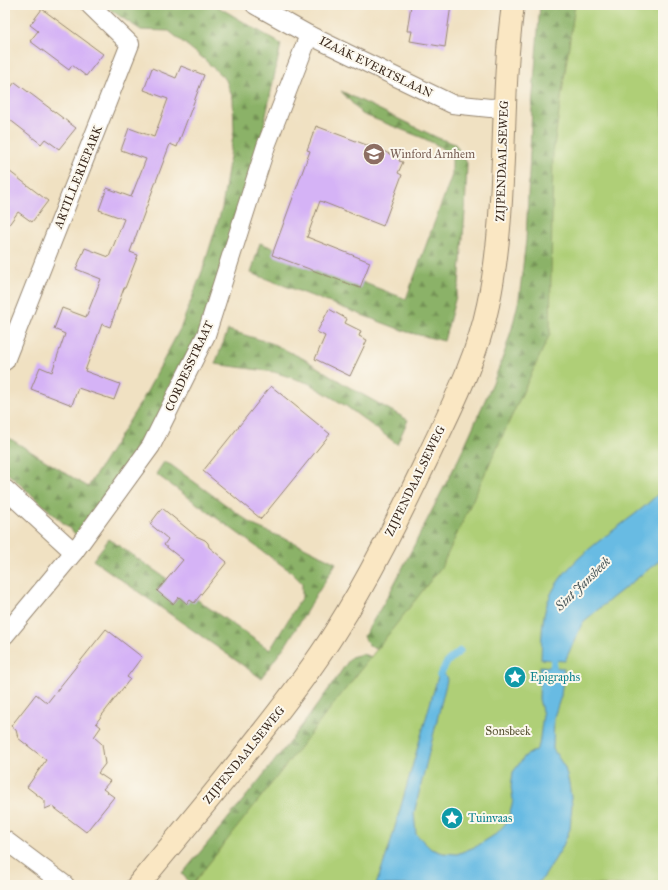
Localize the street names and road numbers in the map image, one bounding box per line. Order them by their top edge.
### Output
street label: IZAÄK EVERTSLAAN [317,33,435,101]
street label: ZIJPENDAALSEWEG [493,100,512,222]
street label: ARTILLERIEPARK [51,123,105,231]
street label: CORDESSTRAAT [162,319,216,413]
street label: ZIJPENDAALSEWEG [382,423,449,539]
street label: ZIJPENDAALSEWEG [200,703,289,807]

